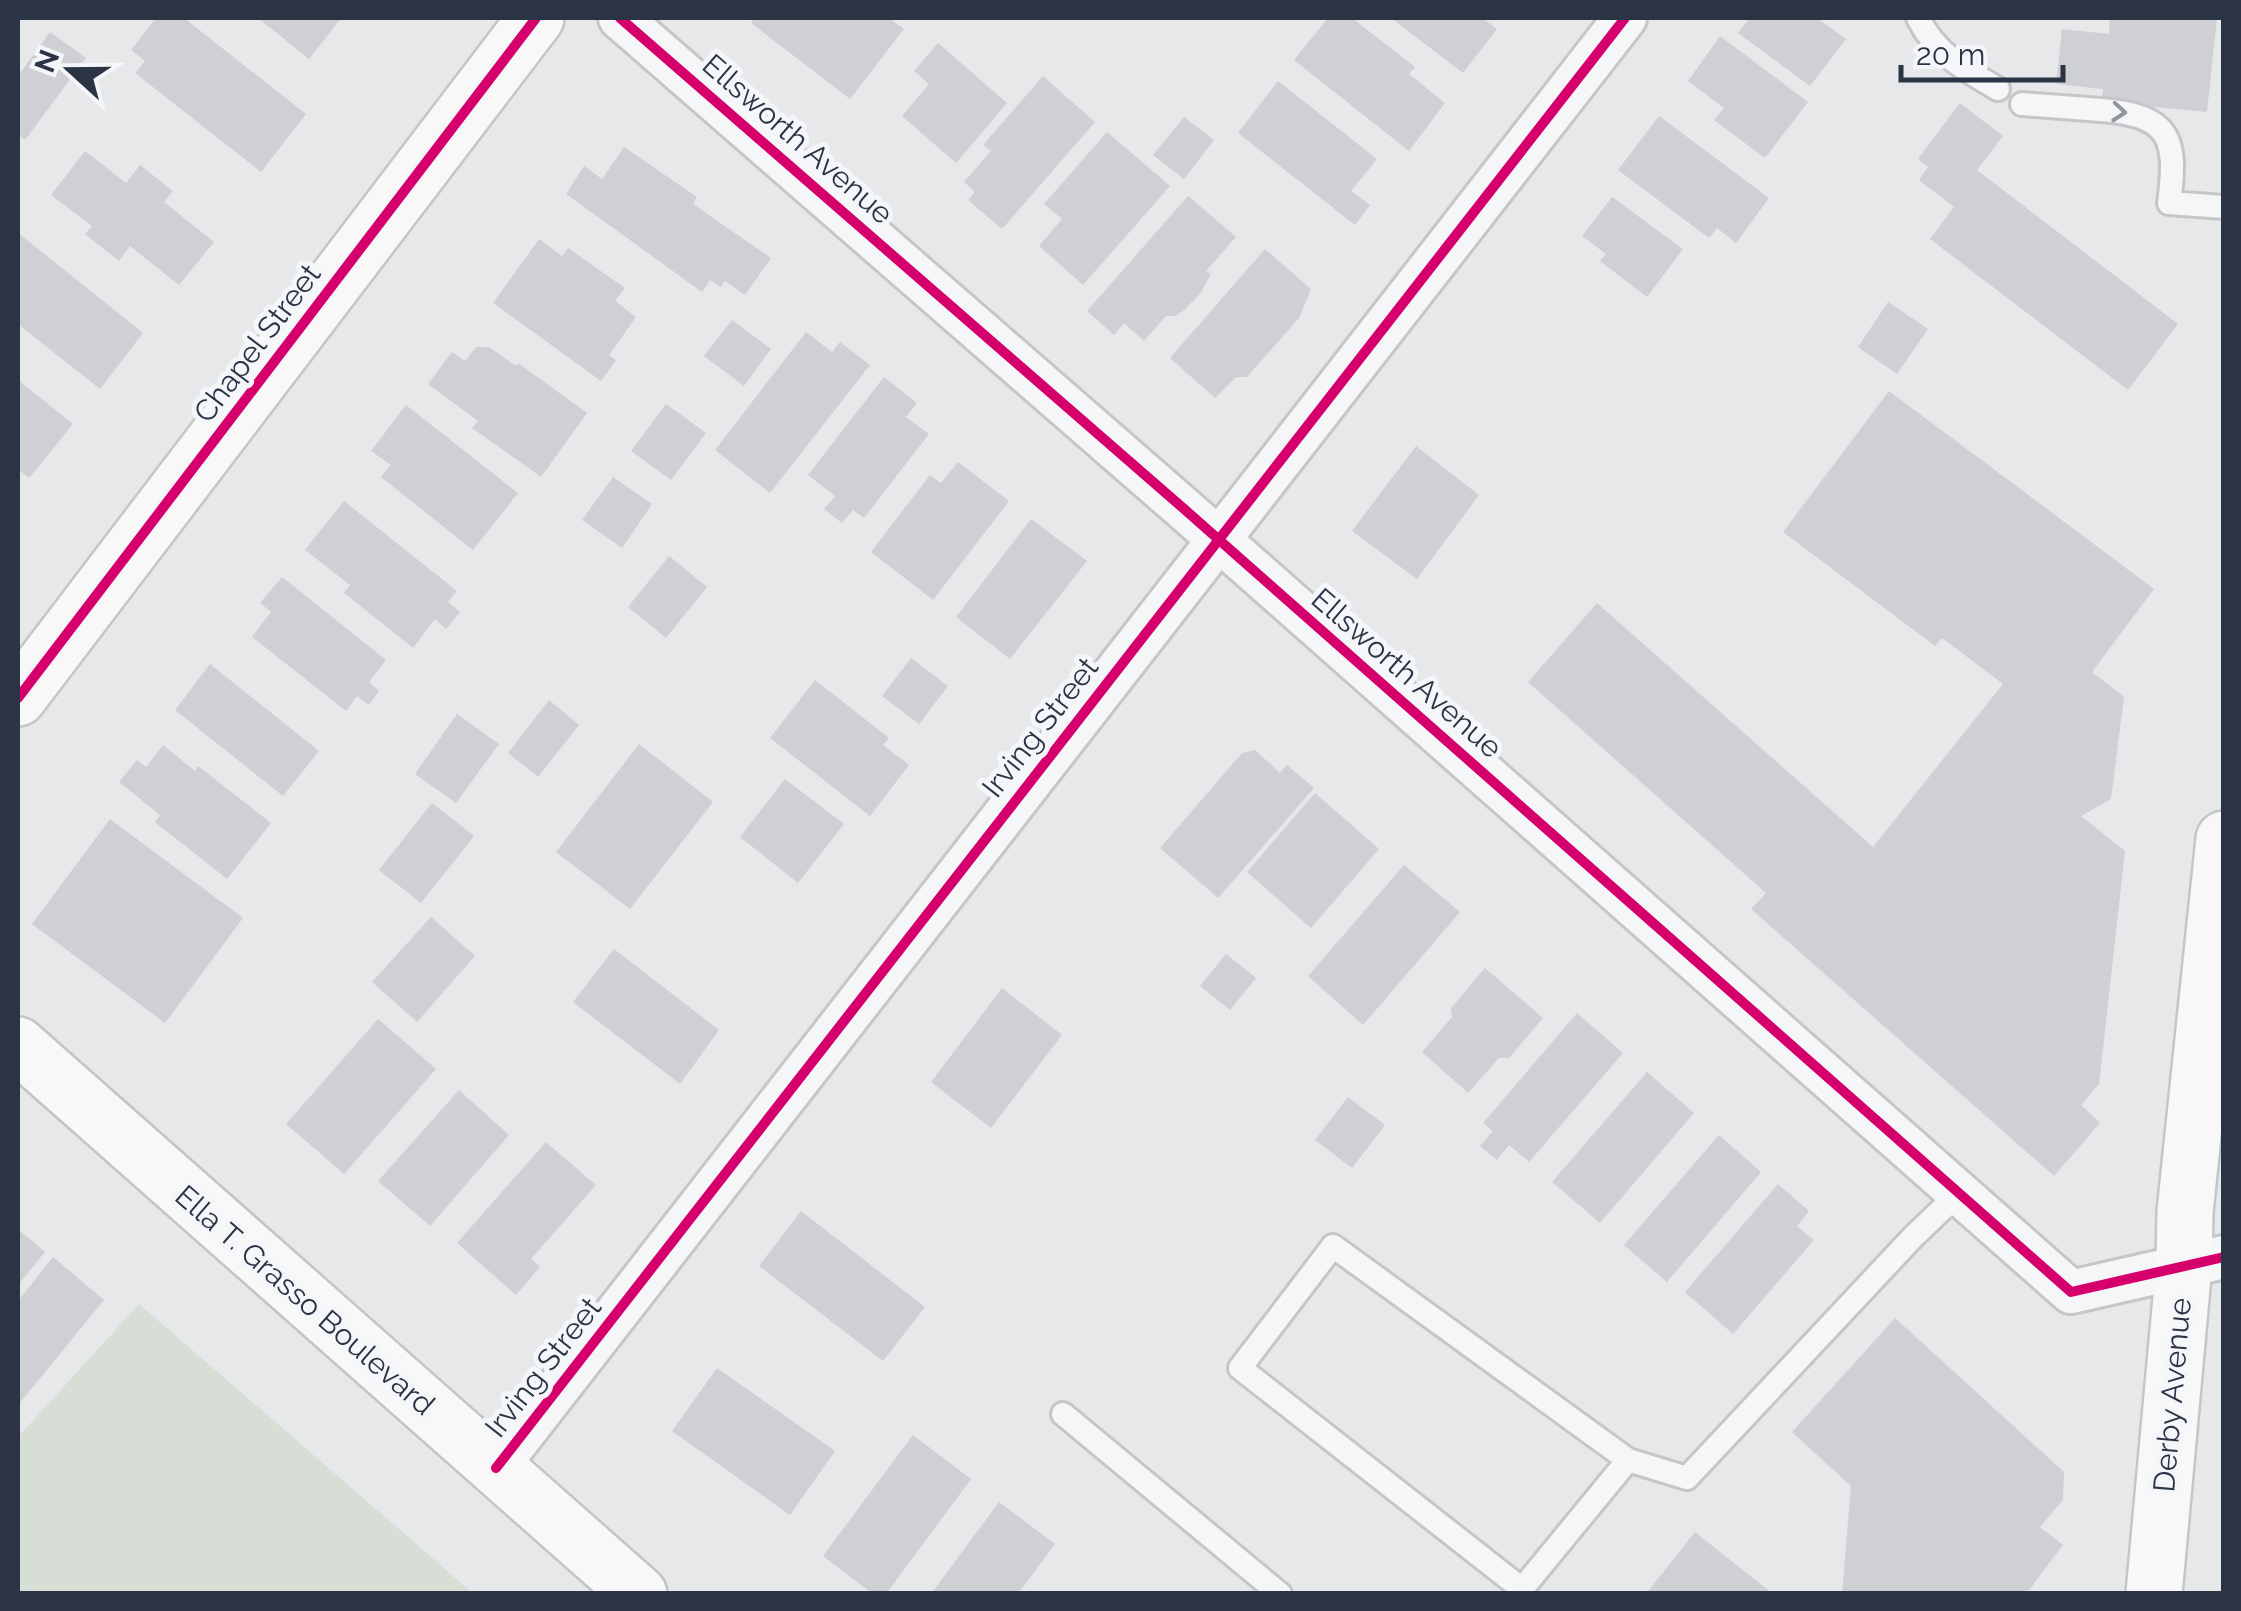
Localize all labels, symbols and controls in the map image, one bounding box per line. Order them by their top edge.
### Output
north arrow [20,20,120,120]
scale bar [1901,20,2064,82]
text: 20 m [1916,37,1985,72]
text: N [28,45,66,77]
street label: Ellsworth Avenue [696,47,900,231]
one-way arrow [2111,100,2127,122]
street label: Chapel Street [186,257,328,429]
street label: Ellsworth Avenue [1305,581,1509,765]
street label: Irving Street [975,650,1105,804]
street label: Ella T. Grasso Boulevard [168,1178,442,1422]
street label: Irving Street [478,1290,608,1444]
street label: Derby Avenue [2146,1296,2198,1494]

